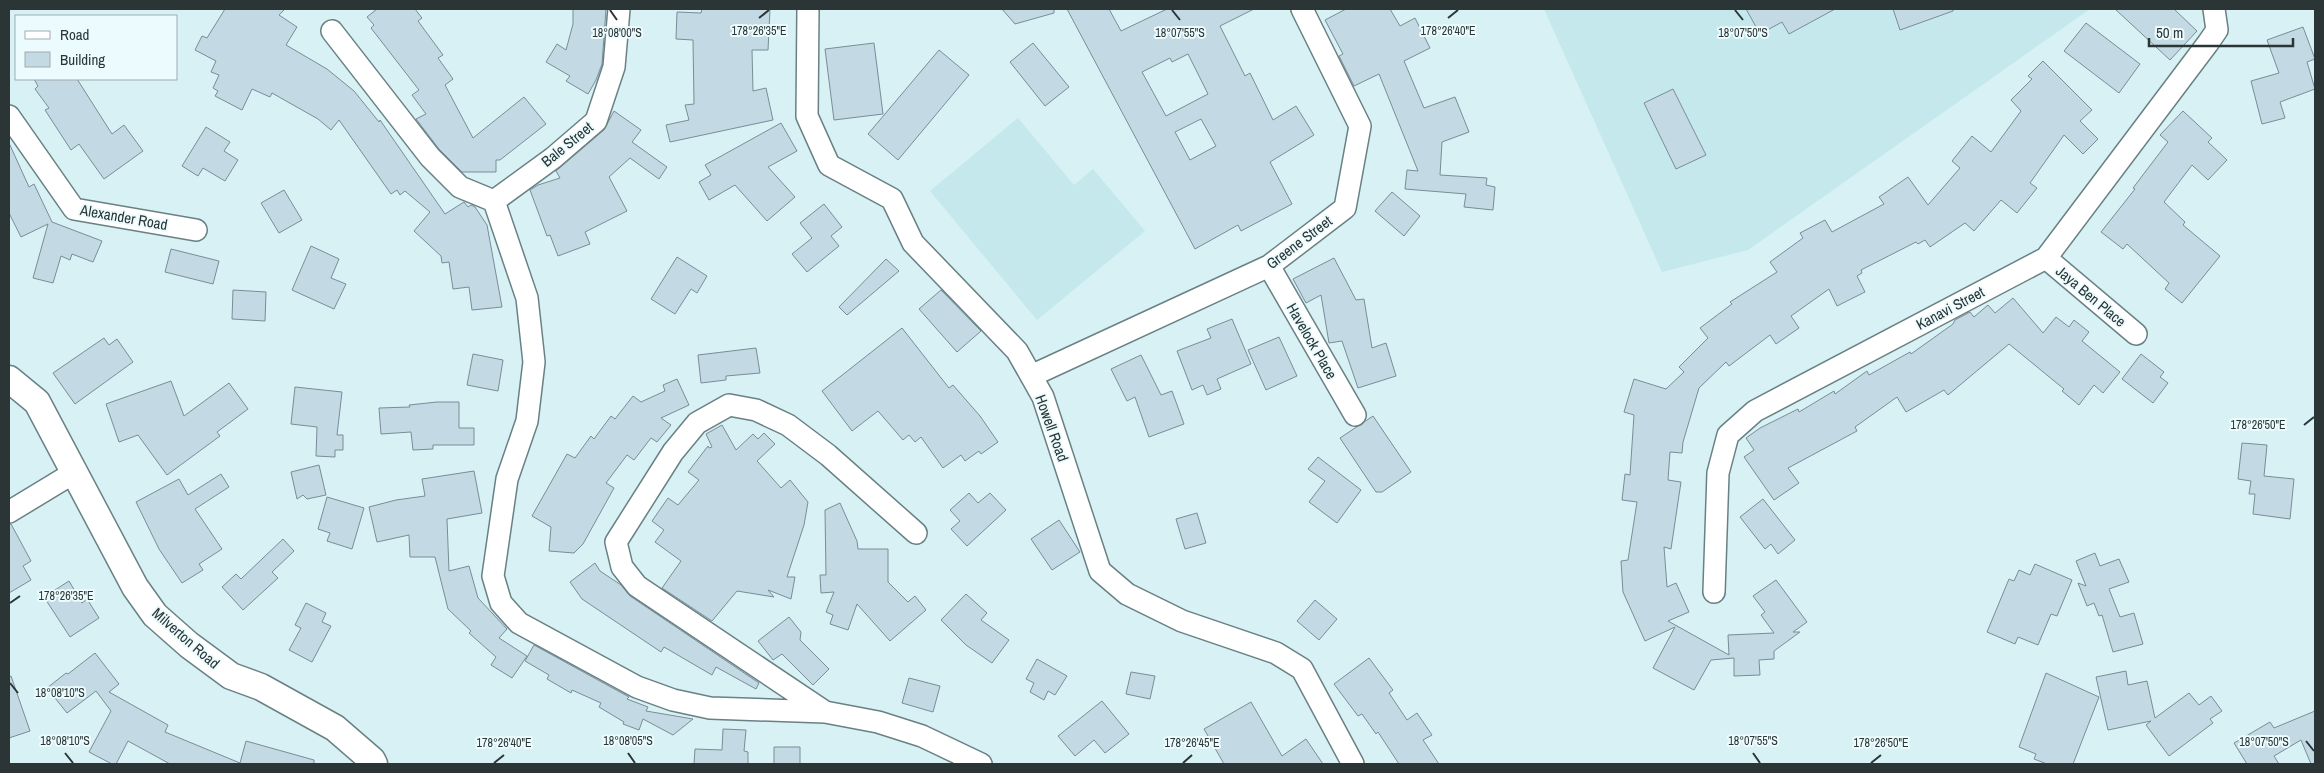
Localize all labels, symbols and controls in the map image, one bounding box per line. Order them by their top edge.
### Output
legend [15,15,178,80]
scale bar [2149,15,2293,47]
text: 50 m [2156,22,2183,43]
text: 178°26'35"E [731,23,787,39]
text: 178°26'40"E [1420,23,1476,39]
text: Road [60,24,89,45]
text: 18°08'00"S [592,25,642,41]
text: 18°07'55"S [1155,25,1205,41]
text: 18°07'50"S [1718,25,1768,41]
text: Building [60,49,105,70]
street label: Bale Street [537,116,598,171]
street label: Alexander Road [78,199,169,235]
street label: Greene Street [1262,210,1337,274]
street label: Jaya Ben Place [2052,260,2131,332]
street label: Kanavi Street [1912,281,1988,335]
street label: Havelock Place [1282,299,1342,383]
street label: Howell Road [1030,392,1074,464]
text: 178°26'50"E [2230,417,2286,433]
text: 178°26'35"E [38,588,94,604]
street label: Milverton Road [148,603,224,673]
text: 18°08'10"S [35,685,85,701]
text: 18°08'10"S [40,733,90,749]
text: 18°08'05"S [603,733,653,749]
text: 18°07'55"S [1728,733,1778,749]
text: 18°07'50"S [2239,734,2289,750]
text: 178°26'40"E [476,735,532,751]
text: 178°26'45"E [1164,735,1220,751]
text: 178°26'50"E [1853,735,1909,751]

